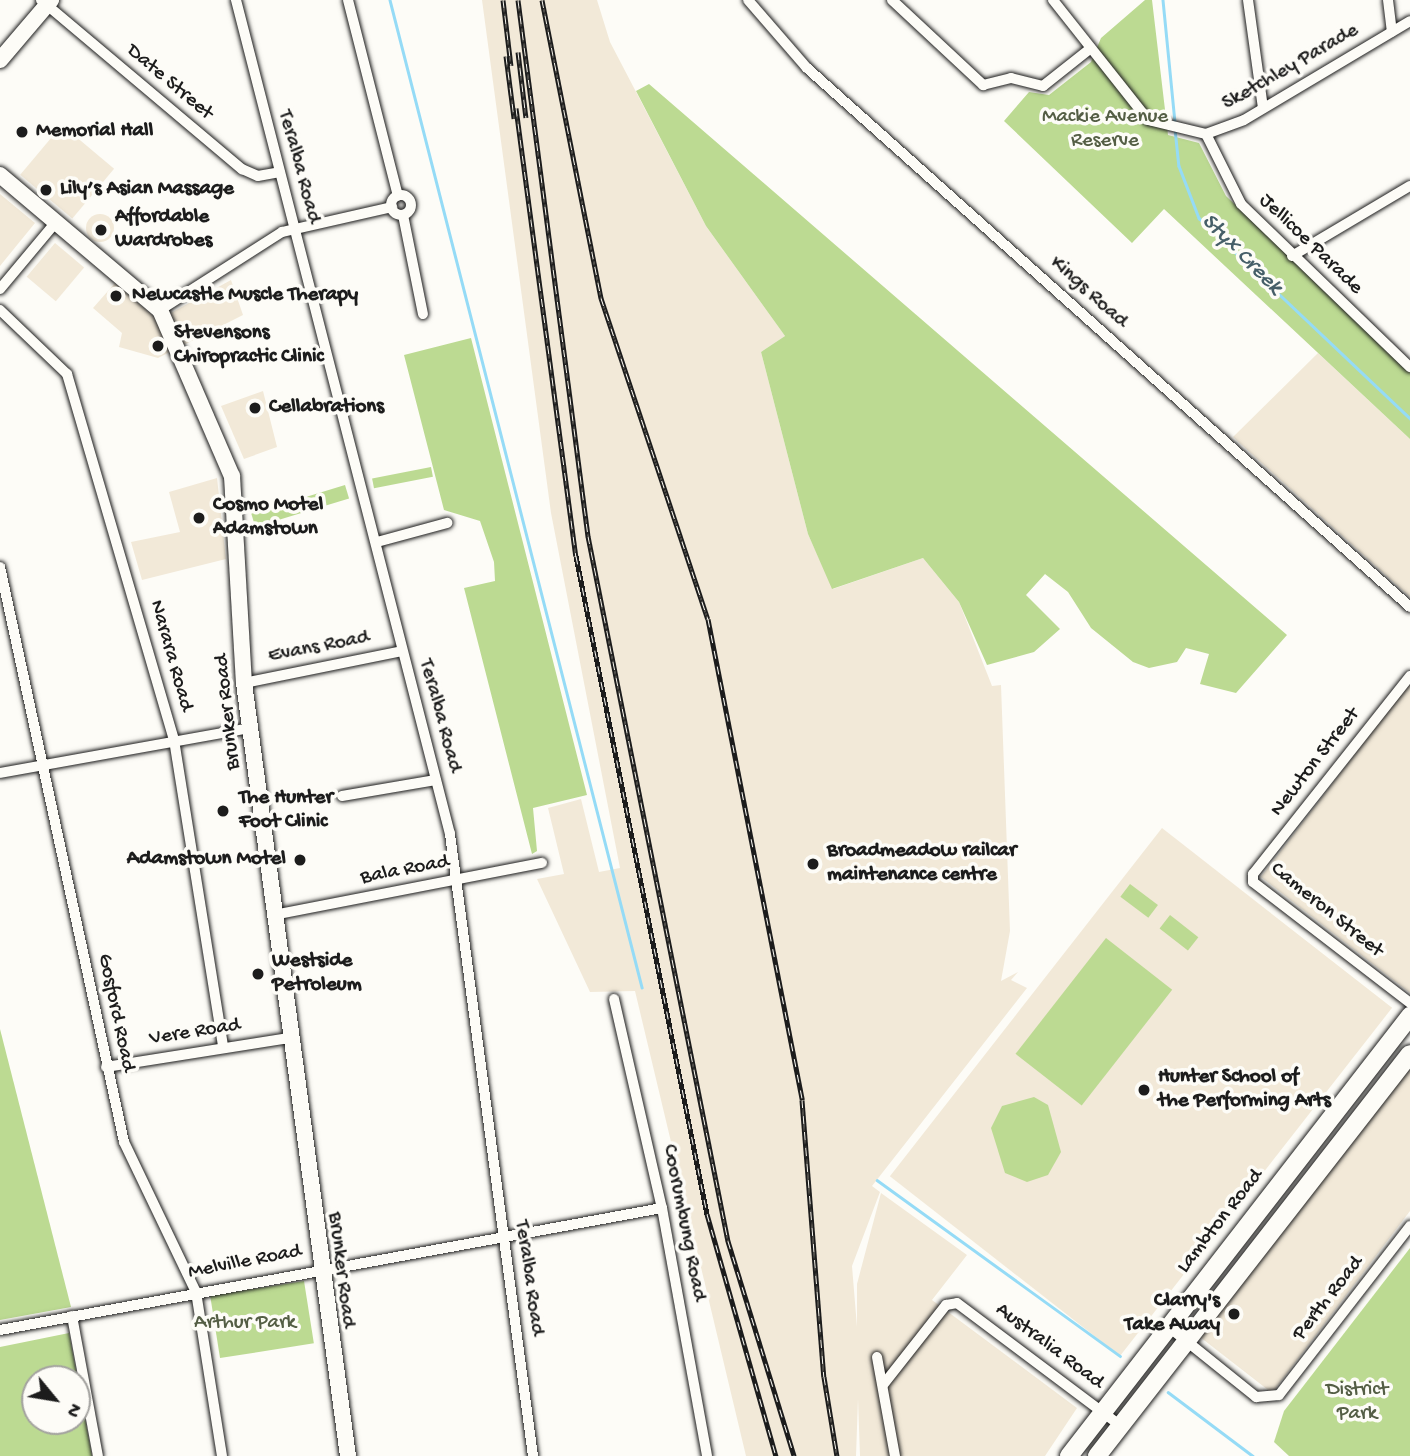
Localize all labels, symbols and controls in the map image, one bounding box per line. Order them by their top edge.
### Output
street label: Sketchley Parade [1218,19,1364,117]
street label: Date Street [120,39,218,127]
park label: Mackie Avenue Reserve [1042,105,1168,155]
street label: Teralba Road [271,108,325,226]
place label: Memorial Hall [36,119,153,145]
marker: Memorial Hall [14,124,30,140]
place label: Lily’s Asian Massage [60,177,234,203]
marker: Lily’s Asian Massage [38,182,54,198]
street label: Jellicoe Parade [1253,189,1367,301]
place label: Affordable Wardrobes [115,205,212,255]
water label: Styx Creek [1195,209,1287,301]
marker: Affordable Wardrobes [93,222,109,238]
street label: Kings Road [1044,251,1132,335]
place label: Newcastle Muscle Therapy [132,283,358,309]
marker: Newcastle Muscle Therapy [106,286,126,306]
place label: Stevensons Chiropractic Clinic [174,321,324,371]
marker: Stevensons Chiropractic Clinic [148,336,168,356]
place label: Cellabrations [269,395,384,421]
marker: Cellabrations [247,400,263,416]
place label: Cosmo Motel Adamstown [213,493,323,543]
marker: Cosmo Motel Adamstown [191,510,207,526]
street label: Narara Road [142,598,198,714]
street label: Evans Road [266,626,372,670]
street label: Brunker Road [210,653,248,771]
street label: Teralba Road [412,657,466,775]
street label: Newton Street [1266,704,1366,822]
place label: The Hunter Foot Clinic [239,786,333,836]
marker: The Hunter Foot Clinic [213,801,233,821]
place label: Broadmeadow railcar maintenance centre [827,839,1016,889]
place label: Adamstown Motel [127,847,286,873]
street label: Bala Road [359,850,451,892]
marker: Adamstown Motel [292,852,308,868]
marker: Broadmeadow railcar maintenance centre [805,856,821,872]
street label: Cameron Street [1264,858,1388,964]
place label: Westside Petroleum [272,949,362,999]
street label: Gosford Road [90,952,140,1074]
marker: Westside Petroleum [250,966,266,982]
street label: Vere Road [148,1013,242,1053]
place label: Hunter School of the Performing Arts [1158,1065,1331,1115]
marker: Hunter School of the Performing Arts [1136,1082,1152,1098]
street label: Coorumbung Road [655,1143,711,1303]
street label: Lambton Road [1172,1165,1270,1279]
street label: Brunker Road [320,1211,360,1329]
street label: Teralba Road [507,1219,549,1337]
street label: Melville Road [186,1240,304,1286]
street label: Perth Road [1288,1252,1370,1346]
place label: Clarry's Take Away [1124,1289,1220,1339]
street label: Australia Road [990,1298,1108,1396]
marker: Clarry's Take Away [1226,1306,1242,1322]
park label: Arthur Park [194,1311,296,1337]
north arrow [21,1365,91,1435]
park label: District Park [1326,1378,1388,1428]
text: N [60,1399,86,1421]

